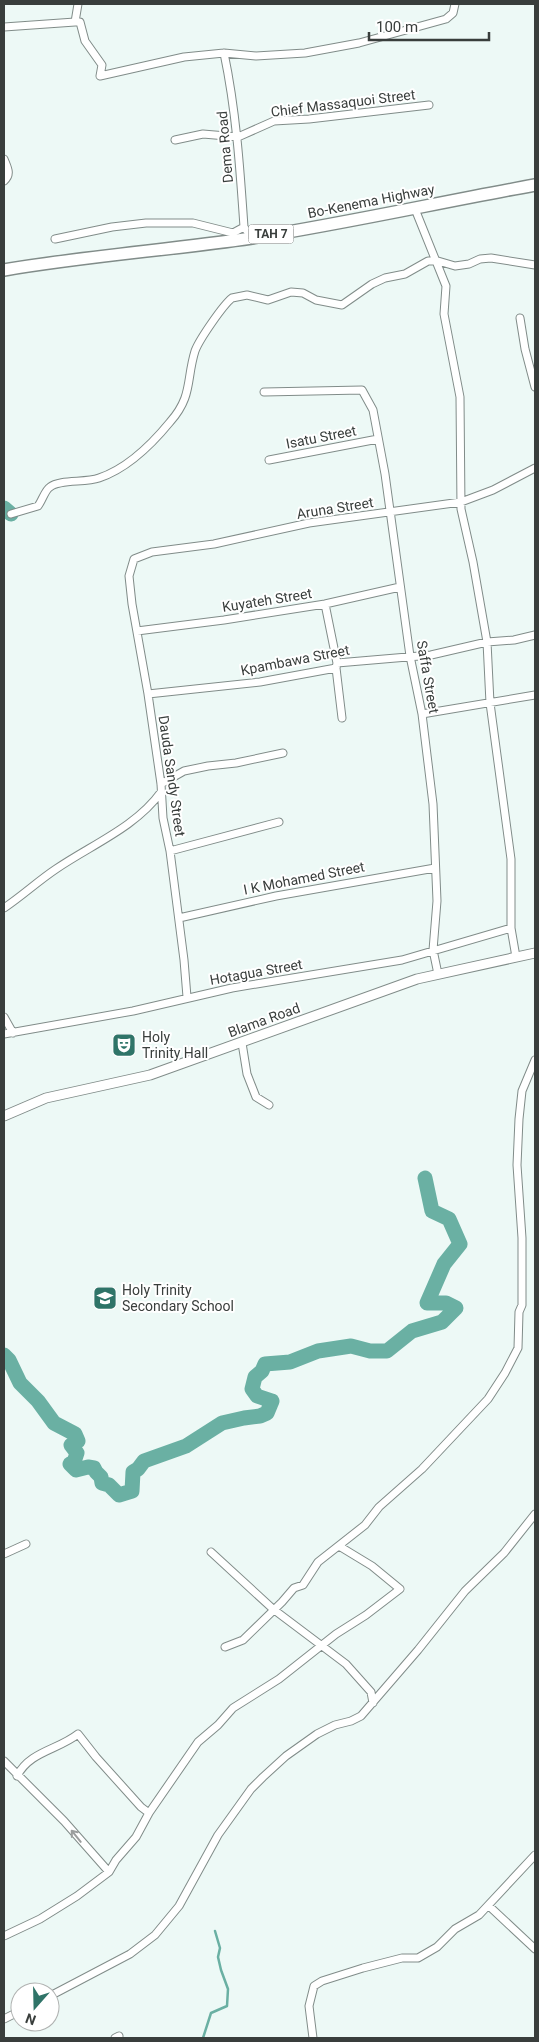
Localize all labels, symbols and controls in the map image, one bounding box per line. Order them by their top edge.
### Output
scale bar [369,10,489,42]
text: 100 m [376,18,418,36]
street label: Chief Massaquoi Street [270,86,417,120]
street label: Dema Road [214,110,236,184]
street label: Bo-Kenema Highway [306,181,436,221]
road number: TAH 7 [248,224,294,243]
street label: Isatu Street [284,422,358,452]
street label: Aruna Street [296,494,375,522]
street label: Kuyateh Street [221,585,313,615]
street label: Saffa Street [414,639,442,715]
street label: Kpambawa Street [239,642,351,678]
street label: Dauda Sandy Street [156,714,188,838]
street label: I K Mohamed Street [242,858,366,898]
street label: Hotagua Street [208,956,304,988]
street label: Blama Road [226,1000,302,1040]
place label: Holy Trinity Hall [142,1029,208,1061]
theatre icon: Holy Trinity Hall [111,1032,137,1058]
place label: Holy Trinity Secondary School [122,1282,234,1314]
school or university icon: Holy Trinity Secondary School [92,1285,118,1311]
one-way arrow [70,1830,81,1843]
north arrow [10,1982,60,2032]
text: N [23,2010,38,2028]

